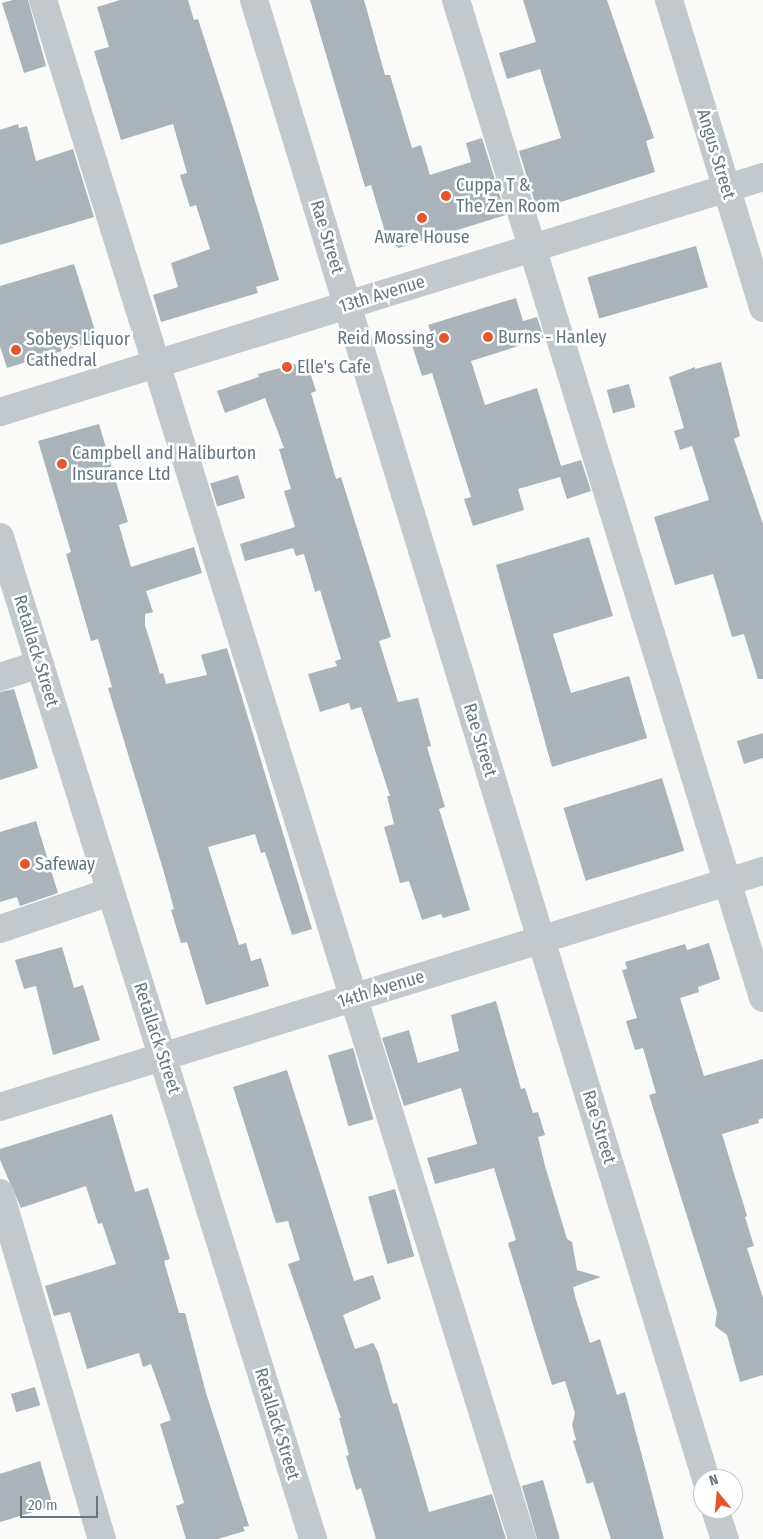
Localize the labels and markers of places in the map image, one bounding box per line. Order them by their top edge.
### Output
place label: Cuppa T & The Zen Room [456,175,560,218]
marker: Cuppa T & The Zen Room [440,190,452,202]
marker: Aware House [416,212,428,224]
place label: Aware House [374,226,470,248]
place label: Burns - Hanley [498,326,607,348]
place label: Reid Mossing [337,327,434,349]
place label: Sobeys Liquor Cathedral [26,329,130,372]
marker: Burns - Hanley [482,331,494,343]
marker: Reid Mossing [438,332,450,344]
marker: Sobeys Liquor Cathedral [10,344,22,356]
place label: Elle's Cafe [297,356,371,378]
marker: Elle's Cafe [281,361,293,373]
place label: Campbell and Haliburton Insurance Ltd [72,443,256,486]
marker: Campbell and Haliburton Insurance Ltd [56,458,68,470]
place label: Safeway [35,853,95,875]
marker: Safeway [19,858,31,870]

